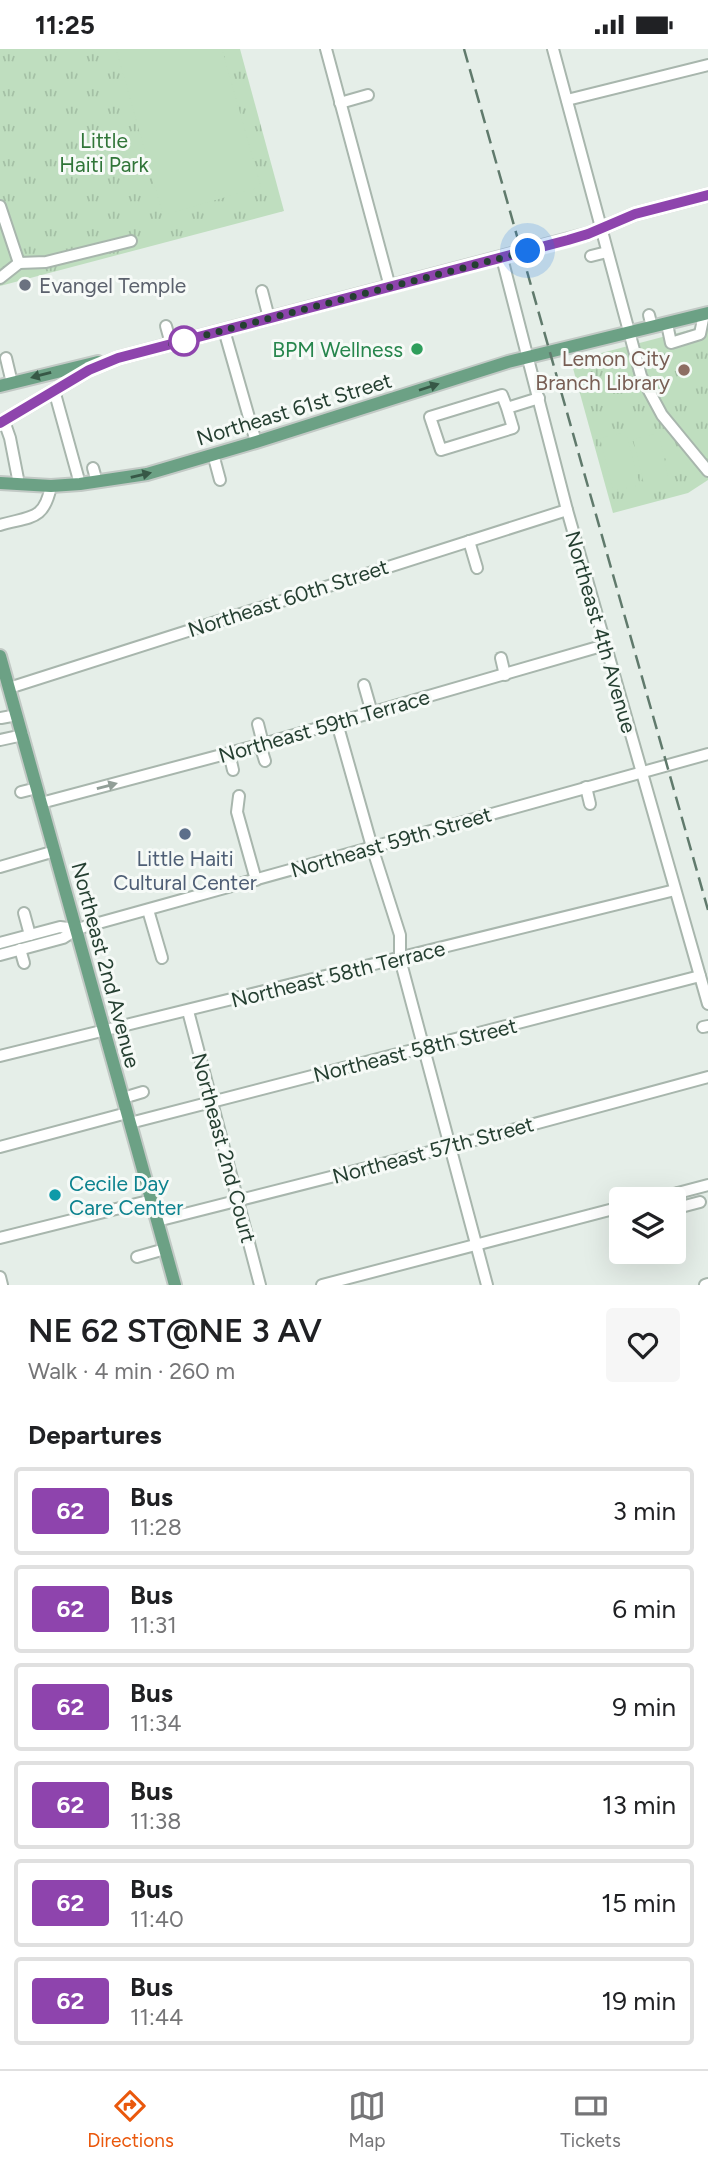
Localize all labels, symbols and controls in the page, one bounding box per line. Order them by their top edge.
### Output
text: 11:25 [35,9,95,41]
park label: Little Haiti Park [59,128,149,177]
your location [510,233,545,268]
place label: Evangel Temple [39,273,186,298]
marker: Evangel Temple [17,277,33,293]
unlabelled marker [169,326,199,356]
place label: BPM Wellness [272,337,403,362]
marker: BPM Wellness [409,341,425,357]
place label: Lemon City Branch Library [535,346,670,395]
marker: Lemon City Branch Library [676,362,692,378]
street label: Northeast 61st Street [193,367,395,451]
one-way arrow [30,370,52,381]
one-way arrow [418,382,439,392]
one-way arrow [130,469,152,480]
street label: Northeast 4th Avenue [560,528,642,736]
street label: Northeast 60th Street [185,554,391,642]
street label: Northeast 59th Terrace [215,684,433,768]
one-way arrow [97,780,119,791]
street label: Northeast 59th Street [288,801,494,883]
marker: Little Haiti Cultural Center [177,826,193,842]
place label: Little Haiti Cultural Center [113,846,257,895]
street label: Northeast 2nd Avenue [66,859,146,1071]
street label: Northeast 58th Terrace [228,935,448,1013]
street label: Northeast 58th Street [311,1013,519,1087]
street label: Northeast 2nd Court [187,1050,261,1246]
street label: Northeast 57th Street [330,1111,536,1189]
place label: Cecile Day Care Center [69,1171,183,1220]
marker: Cecile Day Care Center [47,1187,63,1203]
map controls [609,1187,686,1264]
button: layers [609,1187,686,1264]
button: heart [606,1308,680,1382]
text: NE 62 ST@NE 3 AV [28,1311,322,1350]
text: Walk · 4 min · 260 m [28,1357,235,1385]
text: Departures [28,1419,162,1451]
text: Bus [130,1481,173,1513]
text: 3 min [613,1495,676,1527]
text: 62 [57,1496,84,1525]
text: 11:28 [130,1513,182,1541]
text: Bus [130,1579,173,1611]
text: 6 min [612,1593,676,1625]
text: 62 [57,1594,84,1623]
text: 11:31 [130,1611,177,1639]
text: Bus [130,1677,173,1709]
text: 9 min [612,1691,676,1723]
text: 62 [57,1692,84,1721]
text: 11:34 [130,1709,182,1737]
text: Bus [130,1775,173,1807]
text: 13 min [602,1789,676,1821]
text: 62 [57,1790,84,1819]
text: 11:38 [130,1807,181,1835]
text: Bus [130,1873,173,1905]
text: 15 min [601,1887,676,1919]
text: 62 [57,1888,84,1917]
text: 11:40 [130,1905,184,1933]
text: Bus [130,1971,173,2003]
text: 19 min [601,1985,676,2017]
text: 62 [57,1986,84,2015]
text: 11:44 [130,2003,183,2031]
tab: Directions [87,2087,174,2152]
tab: Map [348,2087,386,2152]
tab: Tickets [560,2087,621,2152]

